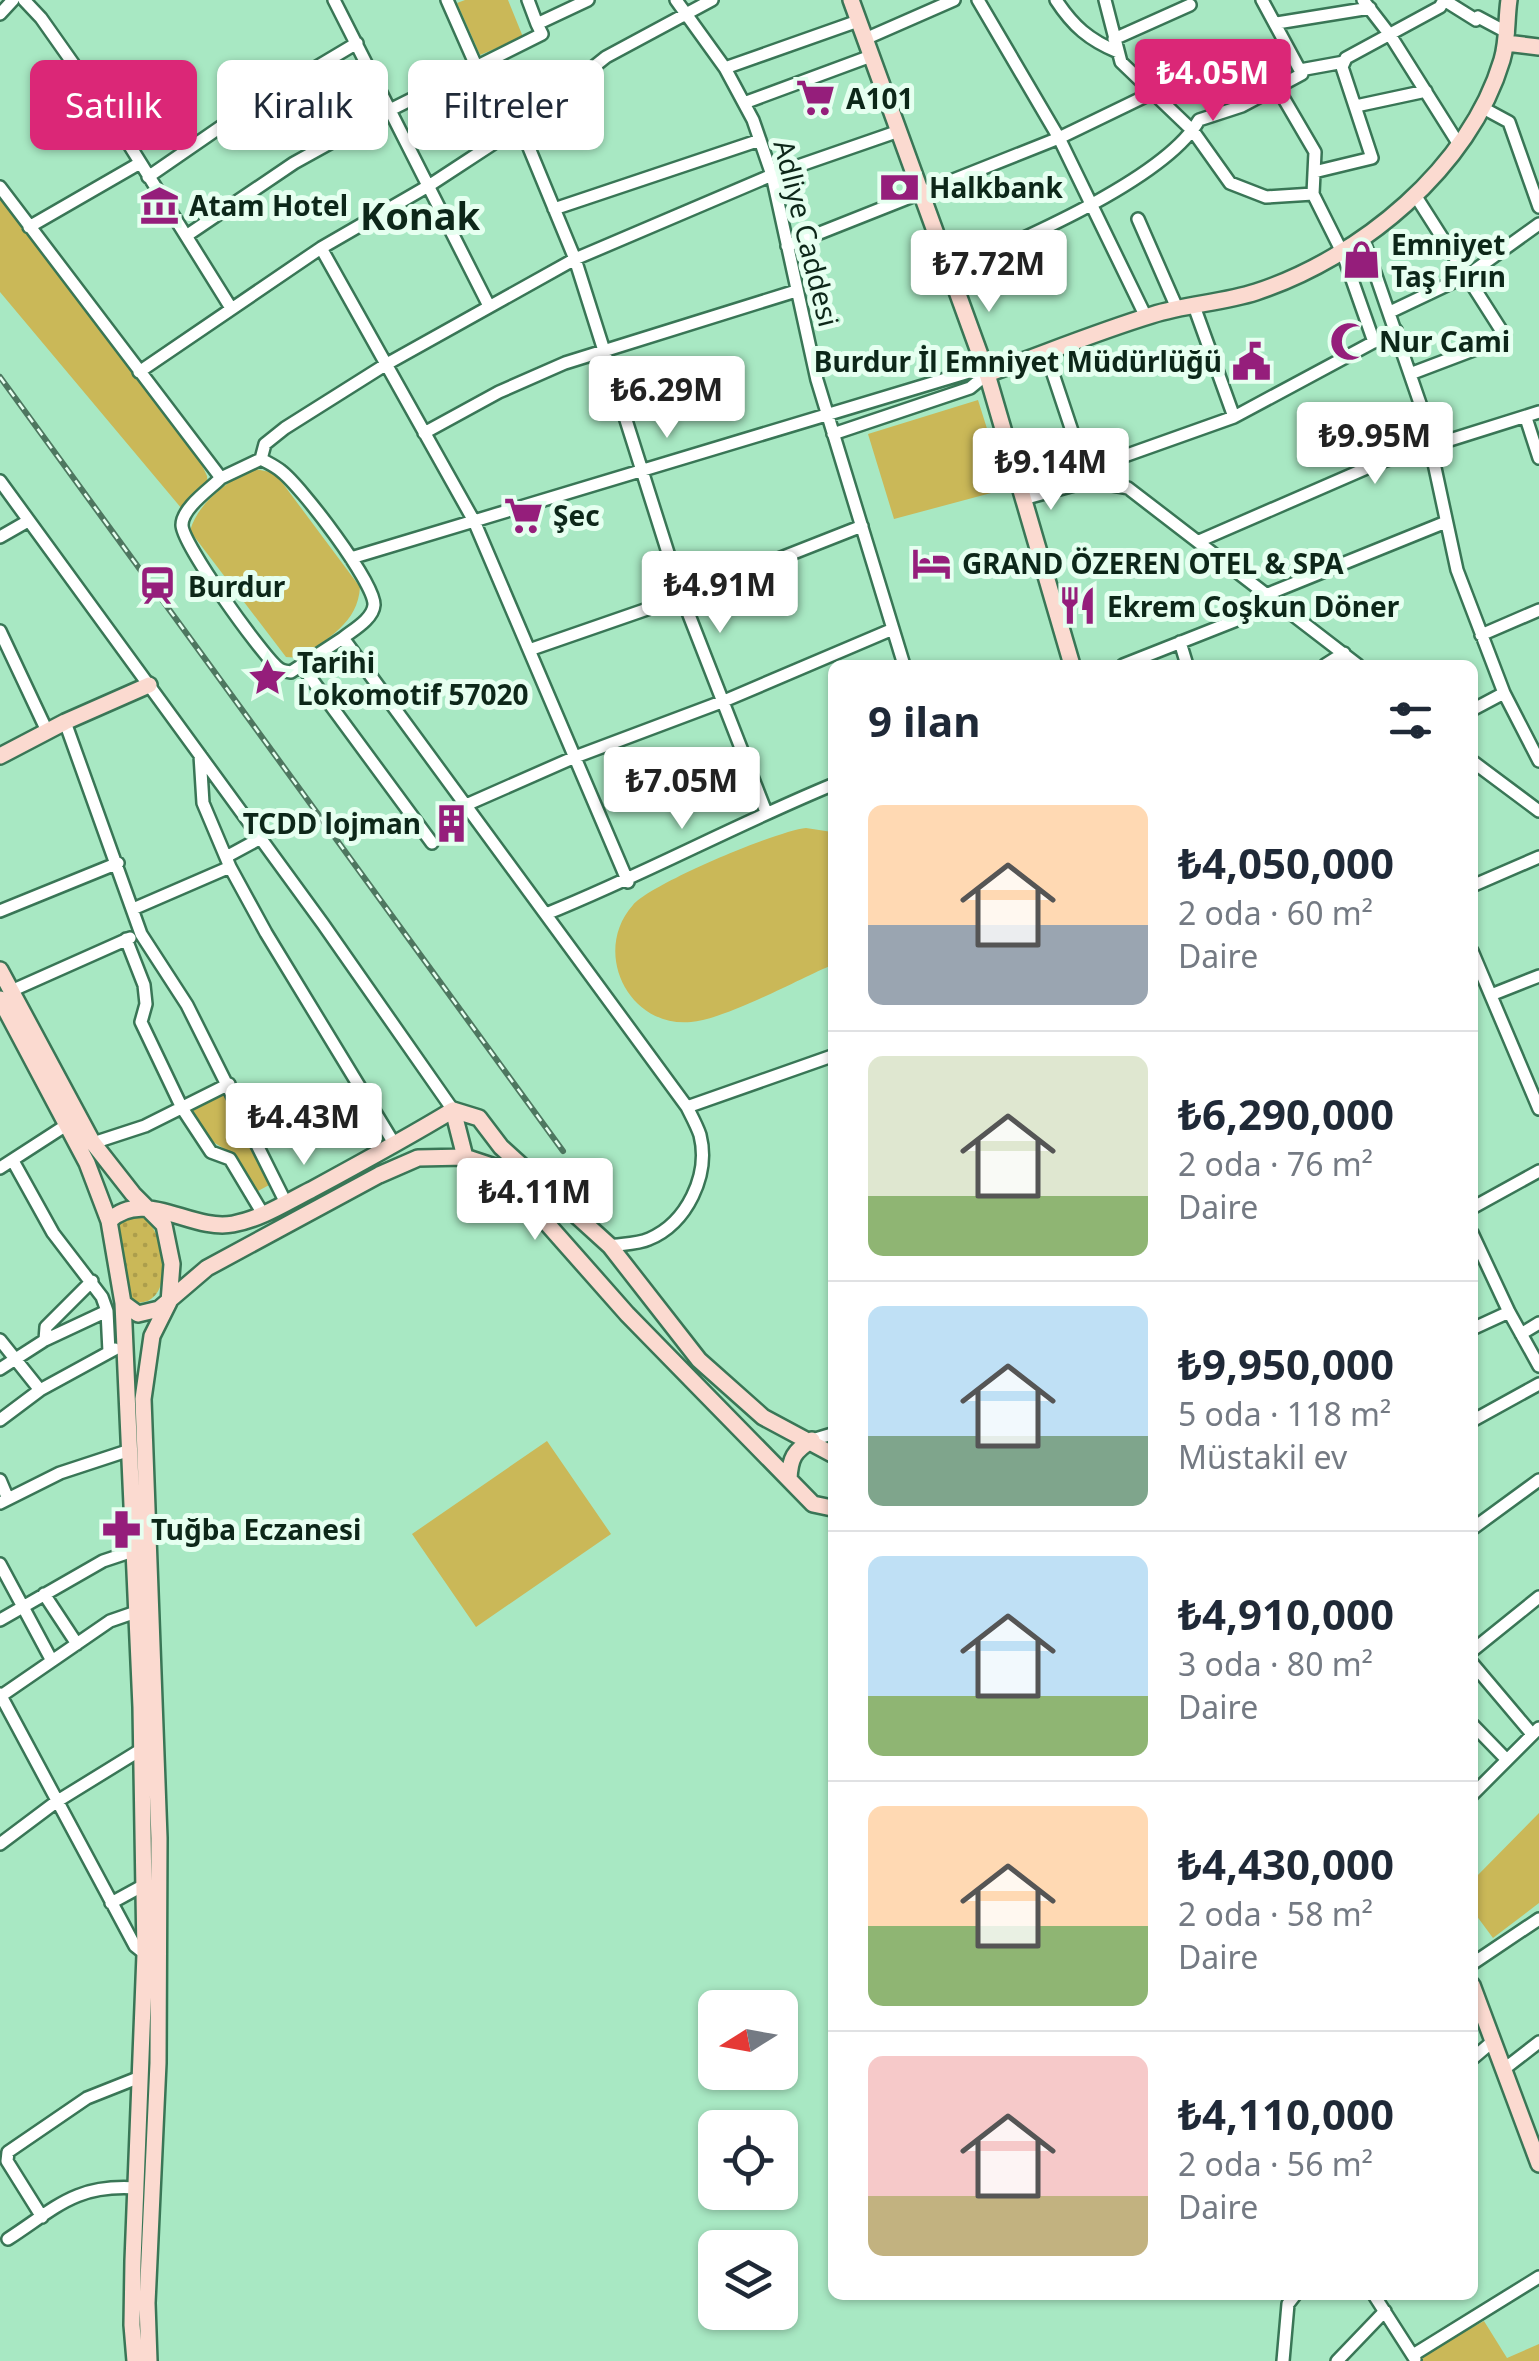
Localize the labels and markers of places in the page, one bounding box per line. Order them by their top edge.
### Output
pin: ₺4.05M [1132,39,1294,124]
supermarket icon: A101 [795,77,837,119]
place label: A101 [846,79,913,117]
bank icon: Halkbank [878,166,920,208]
place label: Halkbank [929,168,1064,206]
museum icon: Atam Hotel [138,184,180,226]
place label: Atam Hotel [189,186,348,224]
place label: Emniyet Taş Fırın [1391,225,1506,295]
pin: ₺7.72M [908,230,1070,315]
shop icon: Emniyet Taş Fırın [1340,239,1382,281]
mosque icon: Nur Cami [1328,320,1370,362]
place label: Nur Cami [1379,322,1510,360]
public building icon: Burdur İl Emniyet Müdürlüğü [1231,340,1273,382]
place label: Burdur İl Emniyet Müdürlüğü [814,342,1222,380]
pin: ₺6.29M [586,356,748,441]
pin: ₺9.95M [1294,402,1456,487]
pin: ₺9.14M [970,428,1132,513]
supermarket icon: Şec [502,494,544,536]
place label: Şec [553,496,600,534]
hotel icon: GRAND ÖZEREN OTEL & SPA [911,542,953,584]
place label: GRAND ÖZEREN OTEL & SPA [962,544,1344,582]
pin: ₺4.91M [639,551,801,636]
station icon: Burdur [137,565,179,607]
place label: Burdur [188,567,286,605]
restaurant icon: Ekrem Coşkun Döner [1056,585,1098,627]
place label: Ekrem Coşkun Döner [1107,587,1400,625]
place label: Tarihi Lokomotif 57020 [297,643,529,713]
place icon: Tarihi Lokomotif 57020 [246,657,288,699]
pin: ₺7.05M [601,747,763,832]
building icon: TCDD lojman [430,802,472,844]
place label: TCDD lojman [243,804,421,842]
pin: ₺4.43M [223,1083,385,1168]
pin: ₺4.11M [454,1158,616,1243]
pharmacy icon: Tuğba Eczanesi [100,1508,142,1550]
place label: Tuğba Eczanesi [151,1510,361,1548]

